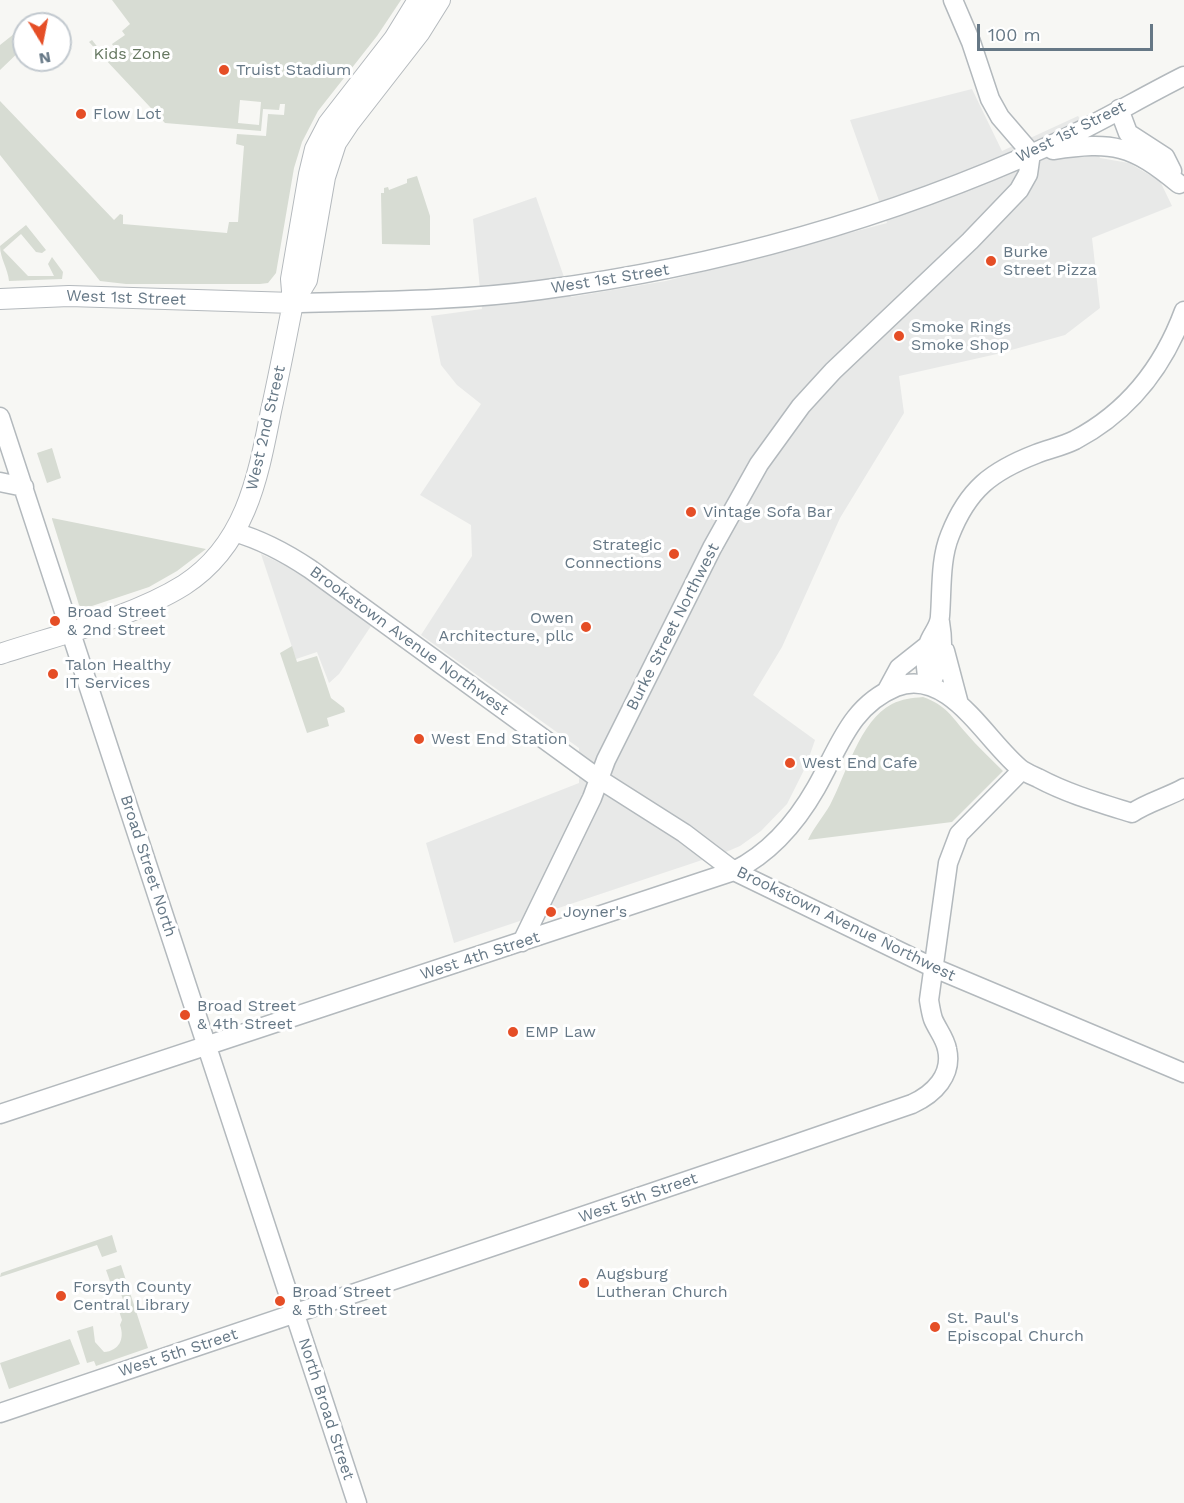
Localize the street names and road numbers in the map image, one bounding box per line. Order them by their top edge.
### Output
street label: West 1st Street [1013,97,1129,167]
street label: West 1st Street [549,260,671,298]
street label: West 1st Street [66,286,186,310]
street label: West 2nd Street [242,364,290,492]
street label: Burke Street Northwest [622,540,724,714]
street label: Brookstown Avenue Northwest [306,562,512,720]
street label: Broad Street North [116,792,180,940]
street label: Brookstown Avenue Northwest [733,862,959,986]
street label: West 4th Street [418,928,542,984]
street label: West 5th Street [576,1169,700,1227]
street label: West 5th Street [116,1325,240,1381]
street label: North Broad Street [294,1335,358,1483]

